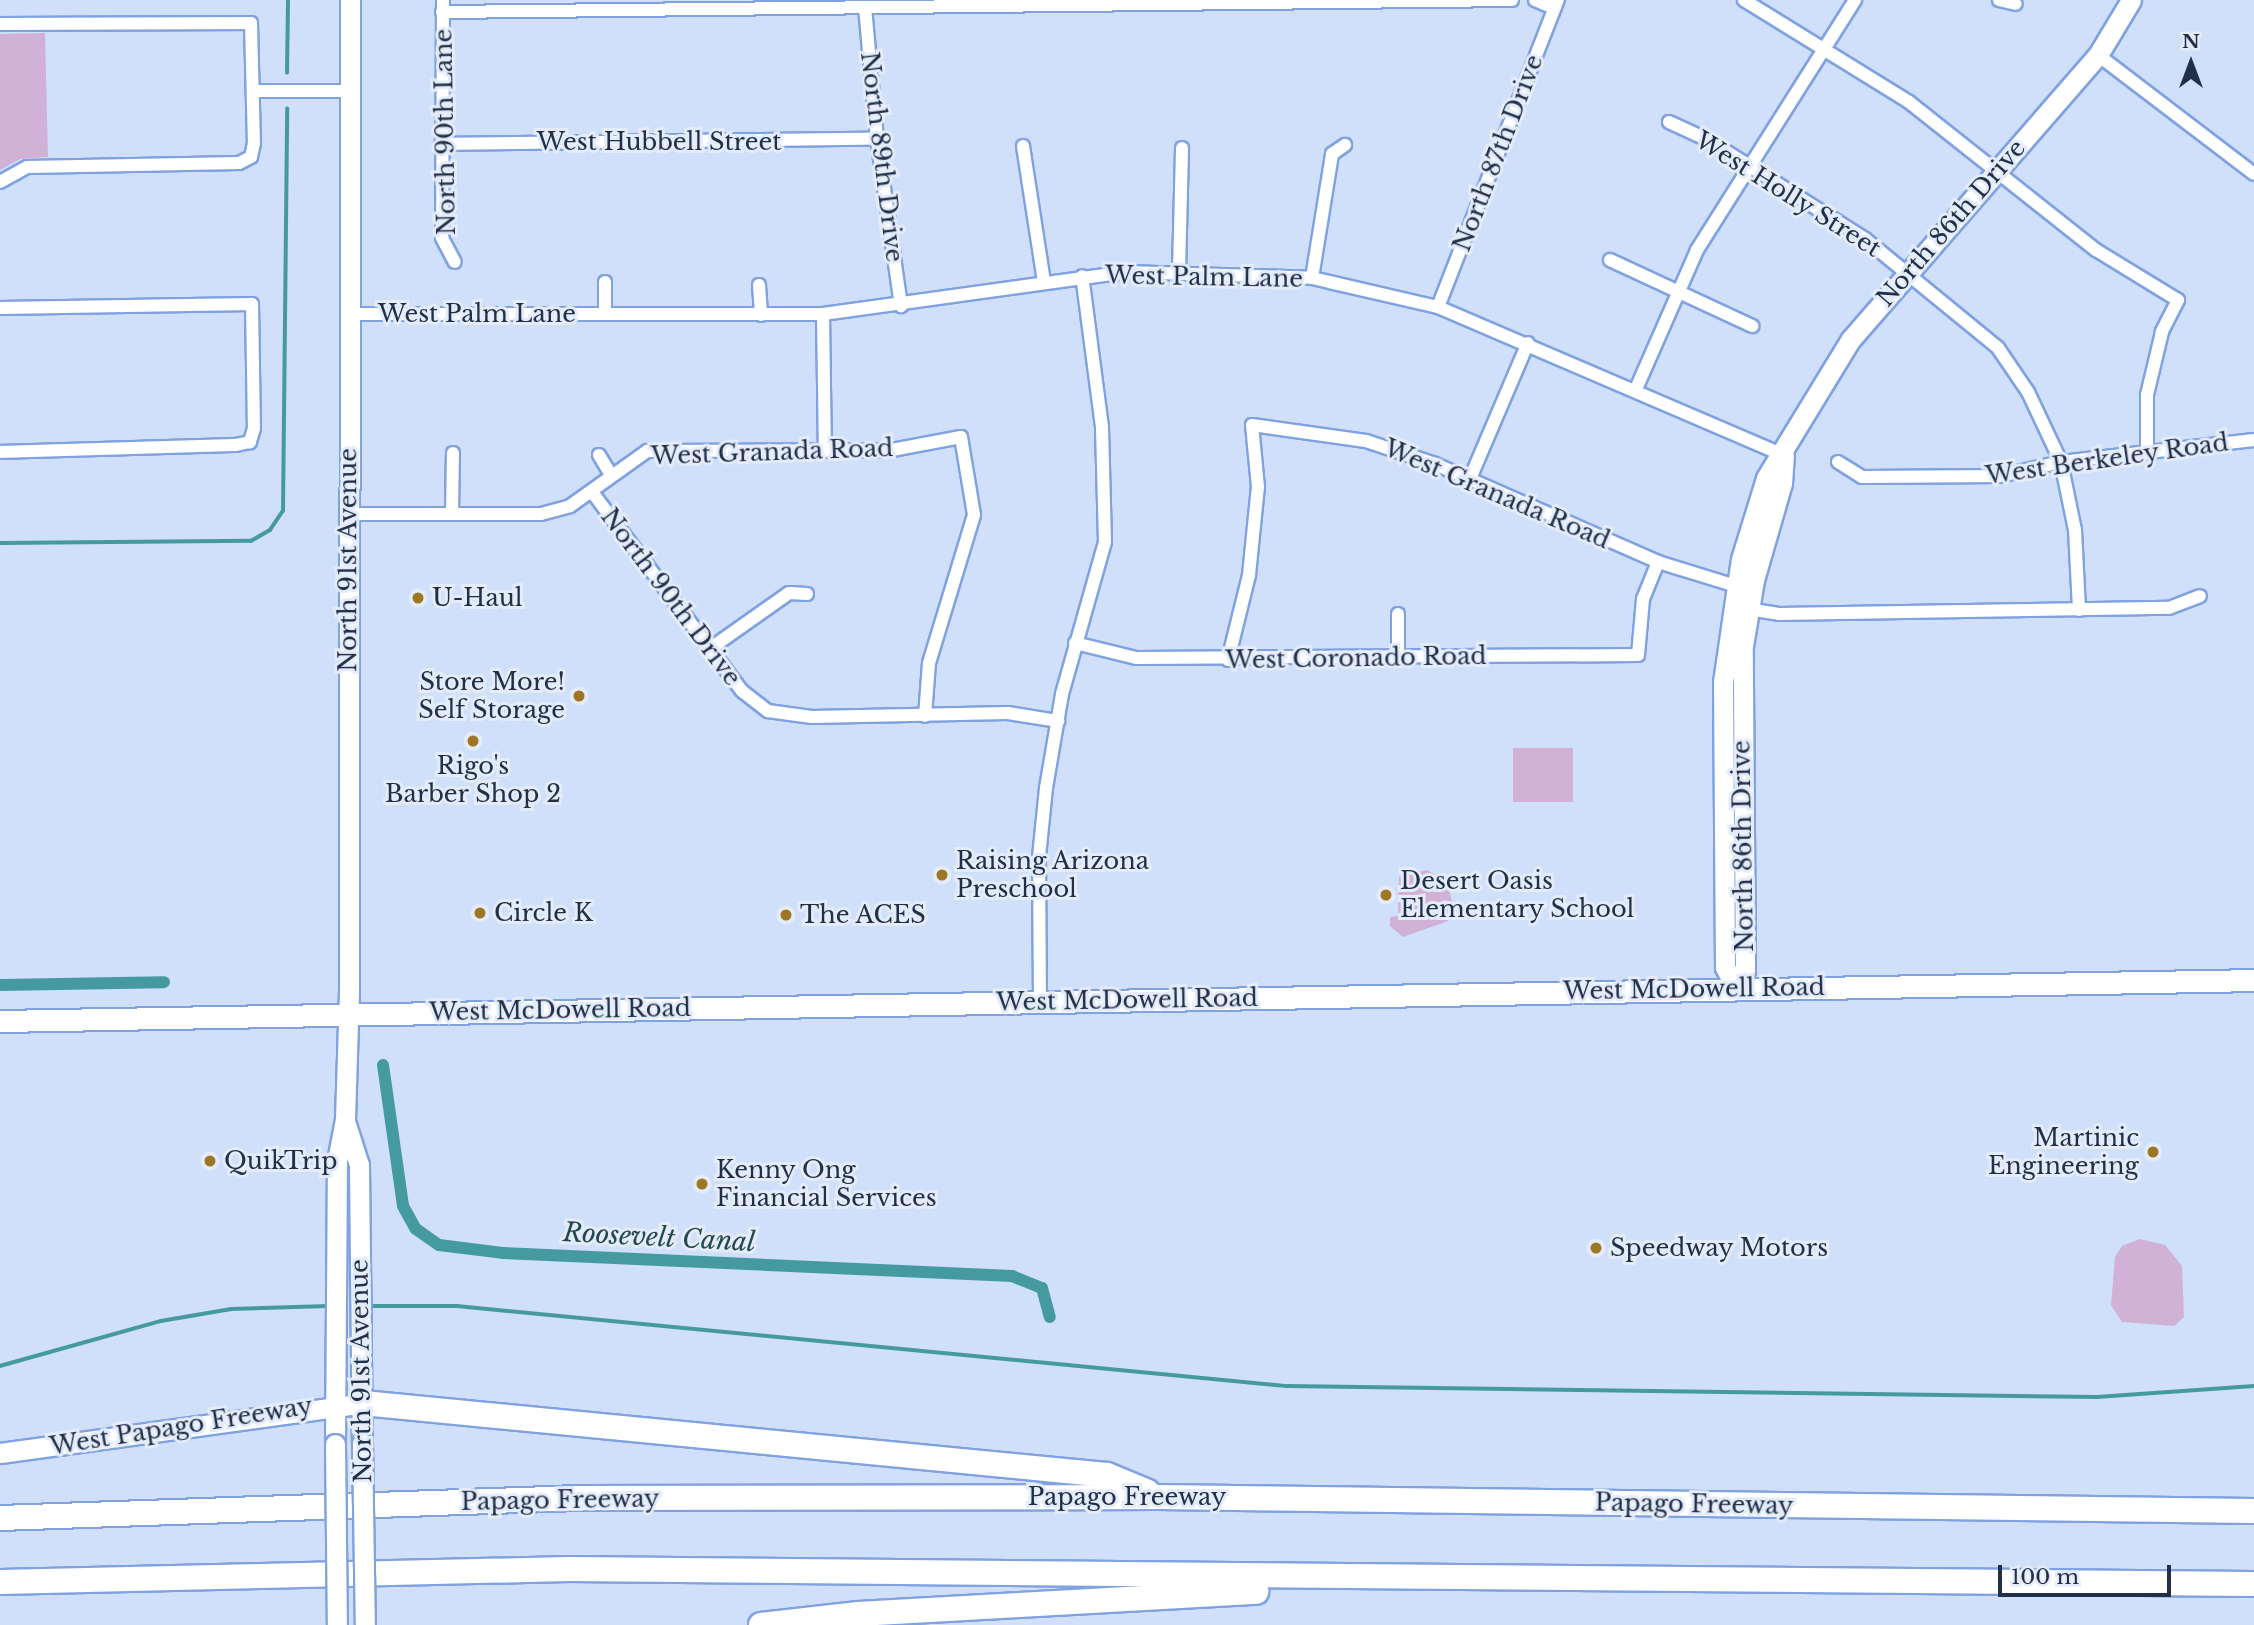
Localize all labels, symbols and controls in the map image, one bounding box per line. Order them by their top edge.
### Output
street label: North 90th Lane [429,28,461,236]
north arrow [2156,28,2226,98]
text: N [2182,30,2200,53]
street label: North 89th Drive [855,50,909,264]
street label: North 87th Drive [1447,51,1549,255]
street label: West Holly Street [1690,125,1886,263]
street label: West Hubbell Street [537,128,781,156]
street label: North 86th Drive [1871,134,2031,312]
street label: West Palm Lane [1105,261,1303,293]
street label: West Palm Lane [378,300,576,328]
street label: West Berkeley Road [1983,428,2231,490]
street label: West Granada Road [650,433,894,471]
street label: West Granada Road [1380,433,1614,555]
street label: North 91st Avenue [334,448,362,672]
street label: North 90th Drive [595,503,747,691]
place label: U-Haul [432,584,523,612]
marker: U-Haul [410,590,426,606]
street label: West Coronado Road [1225,641,1487,675]
place label: Store More! Self Storage [418,668,565,724]
marker: Store More! Self Storage [571,688,587,704]
marker: Rigo's Barber Shop 2 [465,733,481,749]
street label: North 86th Drive [1727,740,1759,952]
place label: Rigo's Barber Shop 2 [385,752,561,808]
place label: Raising Arizona Preschool [956,847,1150,903]
marker: Raising Arizona Preschool [934,867,950,883]
place label: Desert Oasis Elementary School [1400,867,1635,923]
marker: Desert Oasis Elementary School [1378,887,1394,903]
place label: Circle K [494,899,593,927]
place label: The ACES [800,901,927,929]
marker: Circle K [472,905,488,921]
marker: The ACES [778,907,794,923]
street label: West McDowell Road [1563,972,1825,1006]
street label: West McDowell Road [996,983,1258,1017]
street label: West McDowell Road [429,993,691,1027]
place label: Martinic Engineering [1988,1124,2139,1180]
marker: Martinic Engineering [2145,1144,2161,1160]
place label: QuikTrip [224,1147,338,1175]
marker: QuikTrip [202,1153,218,1169]
place label: Kenny Ong Financial Services [716,1156,937,1212]
marker: Kenny Ong Financial Services [694,1176,710,1192]
water label: Roosevelt Canal [562,1217,756,1259]
place label: Speedway Motors [1610,1234,1829,1262]
marker: Speedway Motors [1588,1240,1604,1256]
street label: North 91st Avenue [345,1258,377,1484]
street label: West Papago Freeway [48,1391,314,1461]
street label: Papago Freeway [1028,1483,1226,1511]
street label: Papago Freeway [461,1484,659,1516]
street label: Papago Freeway [1595,1488,1793,1520]
scale bar [2002,1552,2175,1596]
text: 100 m [2011,1564,2079,1590]

